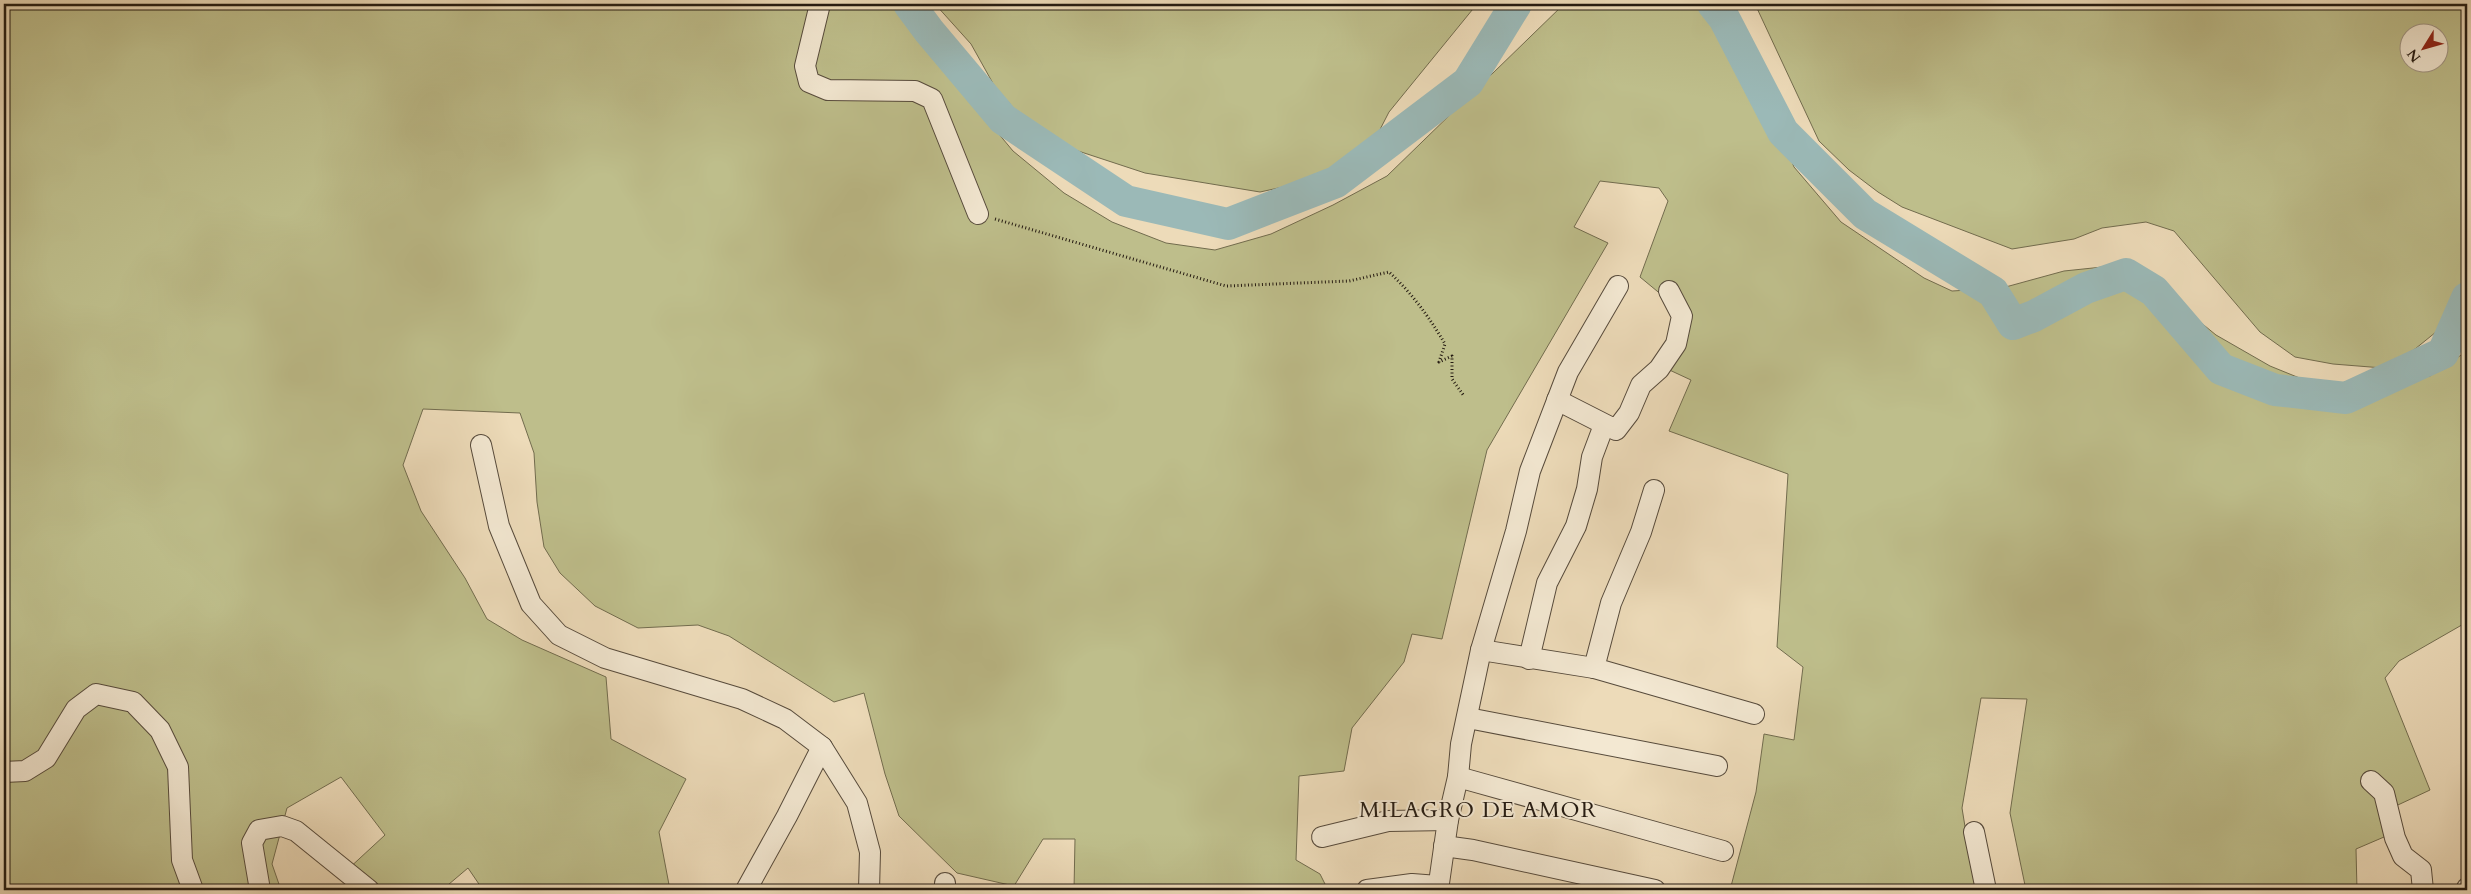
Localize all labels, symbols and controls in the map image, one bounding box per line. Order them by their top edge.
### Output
north arrow [2398,22,2448,72]
text: N [2403,45,2425,66]
district label: MILAGRO DE AMOR [1359,795,1597,825]

